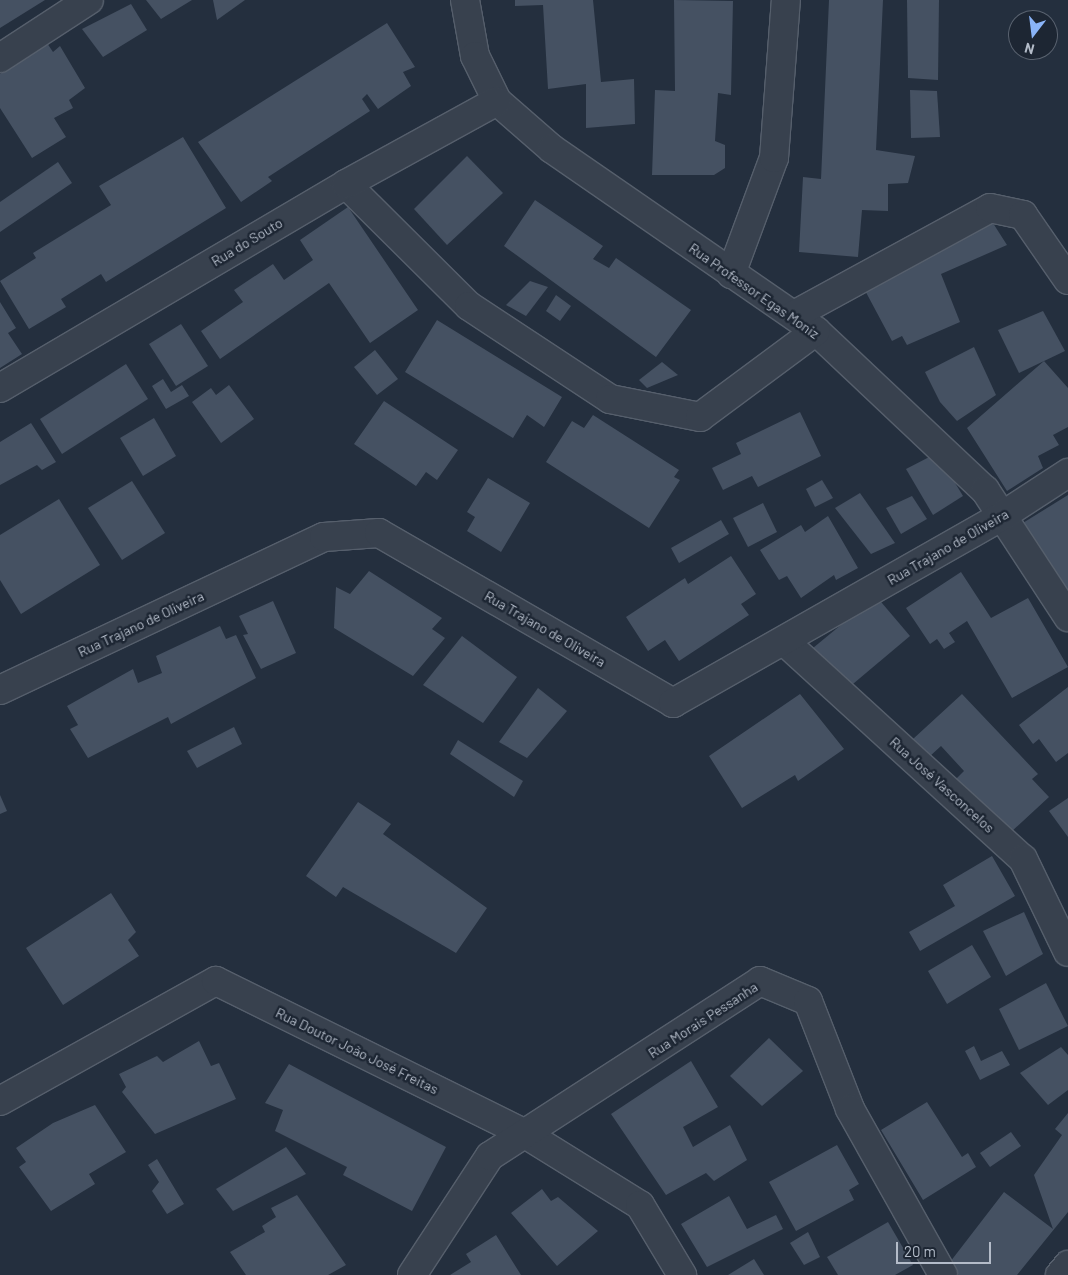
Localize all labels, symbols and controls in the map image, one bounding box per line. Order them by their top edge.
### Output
north arrow [1008,10,1058,60]
text: N [1023,40,1036,58]
street label: Rua do Souto [208,214,286,270]
street label: Rua Professor Egas Moniz [686,240,822,342]
street label: Rua Trajano de Oliveira [884,505,1012,589]
street label: Rua Trajano de Oliveira [75,587,207,661]
street label: Rua Trajano de Oliveira [481,587,609,671]
street label: Rua José Vasconcelos [886,734,998,836]
street label: Rua Morais Pessanha [645,978,761,1062]
street label: Rua Doutor João José Freitas [273,1004,441,1098]
scale bar [898,1232,993,1264]
text: 20 m [904,1242,936,1260]

